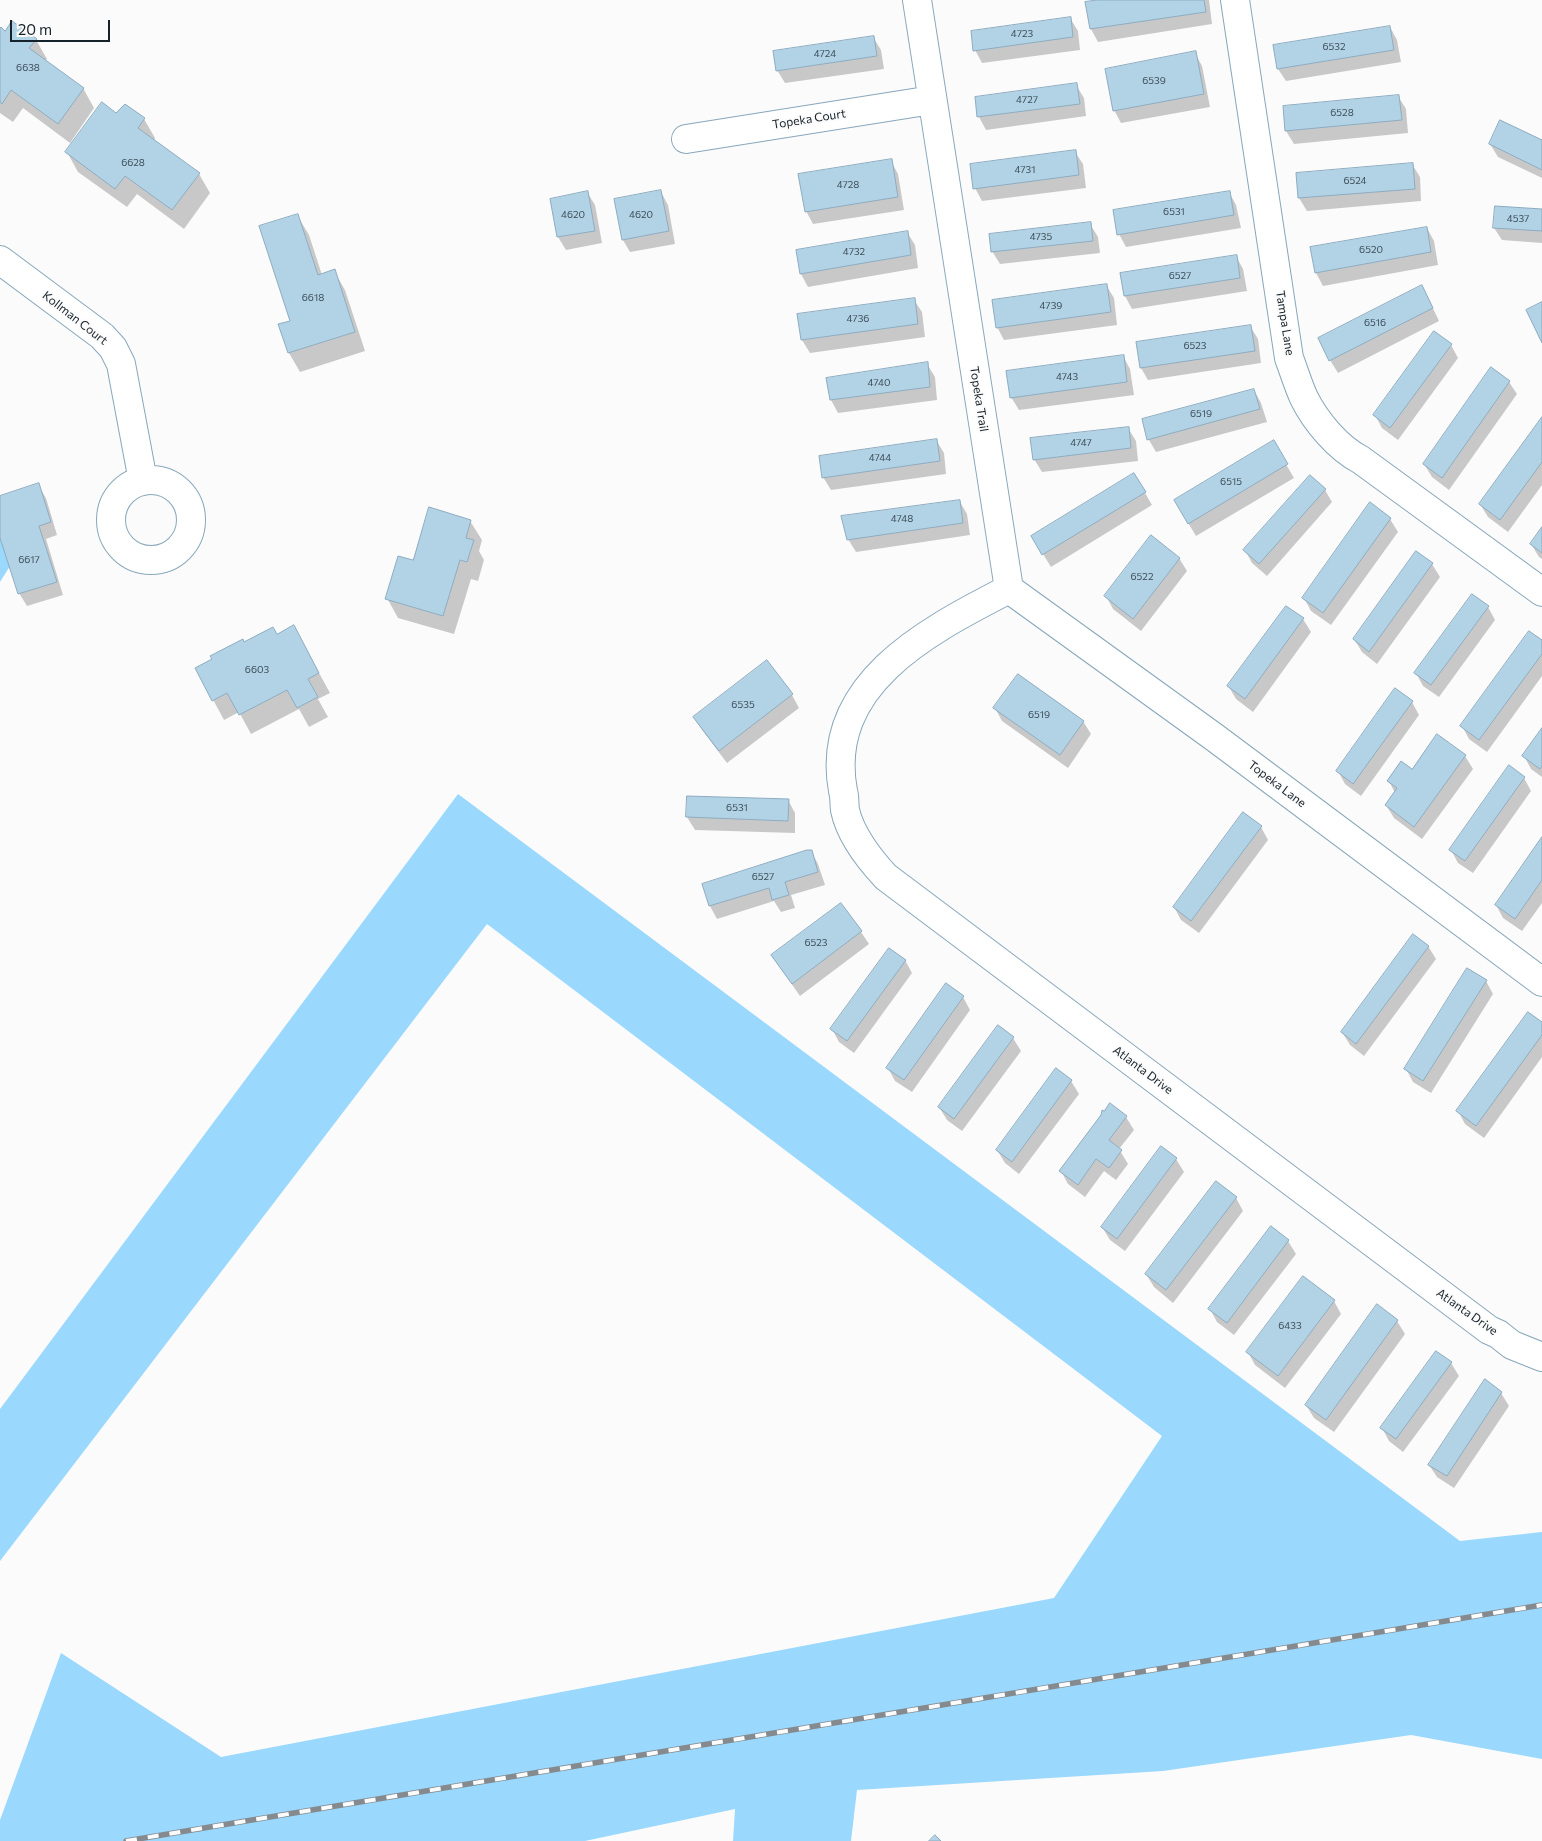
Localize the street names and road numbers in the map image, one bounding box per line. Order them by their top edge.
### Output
street label: Topeka Court [771,106,847,132]
street label: Kollman Court [40,288,110,348]
street label: Tampa Lane [1273,290,1297,356]
street label: Topeka Trail [967,365,991,433]
street label: Topeka Lane [1245,758,1309,810]
street label: Atlanta Drive [1110,1043,1176,1097]
street label: Atlanta Drive [1434,1286,1500,1338]

